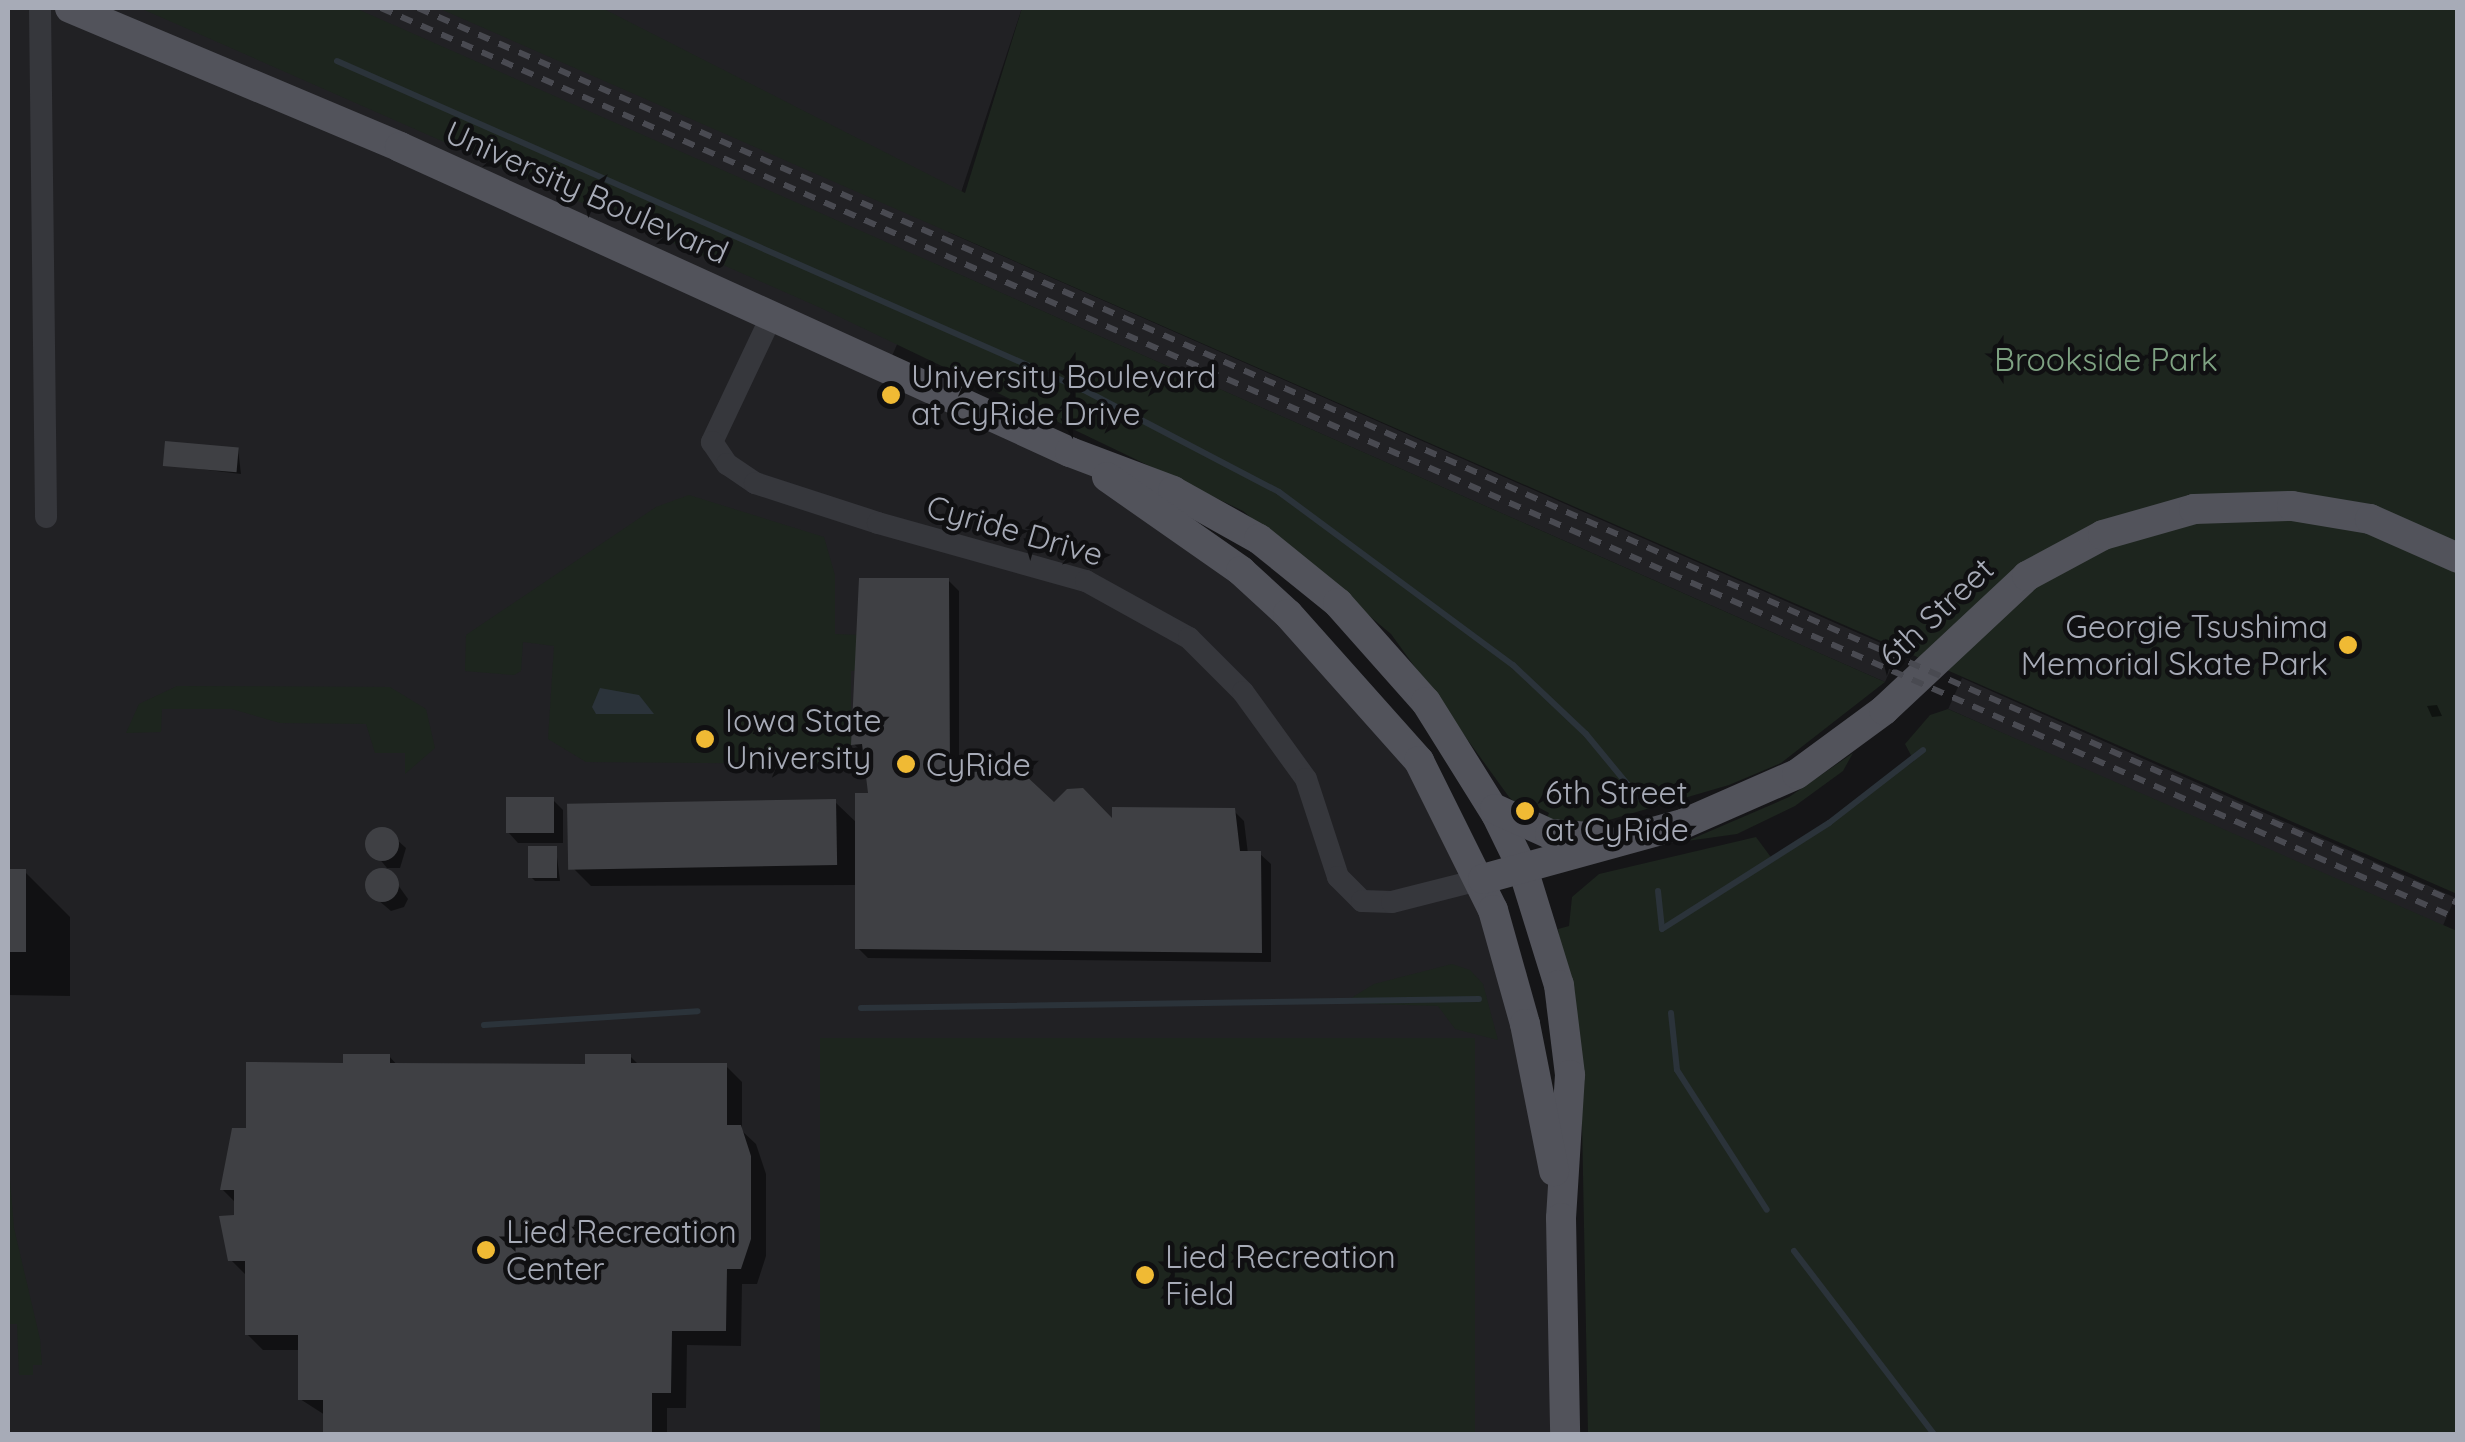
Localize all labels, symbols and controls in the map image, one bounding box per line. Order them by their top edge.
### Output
street label: University Boulevard [440,112,734,272]
park label: Brookside Park [1994,340,2218,378]
place label: University Boulevard at CyRide Drive [911,358,1217,433]
marker: University Boulevard at CyRide Drive [880,384,902,406]
street label: Cyride Drive [922,487,1108,573]
street label: 6th Street [1871,549,2001,675]
place label: Georgie Tsushima Memorial Skate Park [2021,608,2328,683]
marker: Georgie Tsushima Memorial Skate Park [2337,634,2359,656]
place label: Iowa State University [725,702,882,777]
marker: Iowa State University [694,728,716,750]
place label: CyRide [926,745,1031,783]
marker: CyRide [895,753,917,775]
place label: 6th Street at CyRide [1545,774,1689,849]
marker: 6th Street at CyRide [1514,800,1536,822]
place label: Lied Recreation Center [506,1213,737,1288]
place label: Lied Recreation Field [1165,1238,1396,1313]
marker: Lied Recreation Center [475,1239,497,1261]
marker: Lied Recreation Field [1134,1264,1156,1286]

